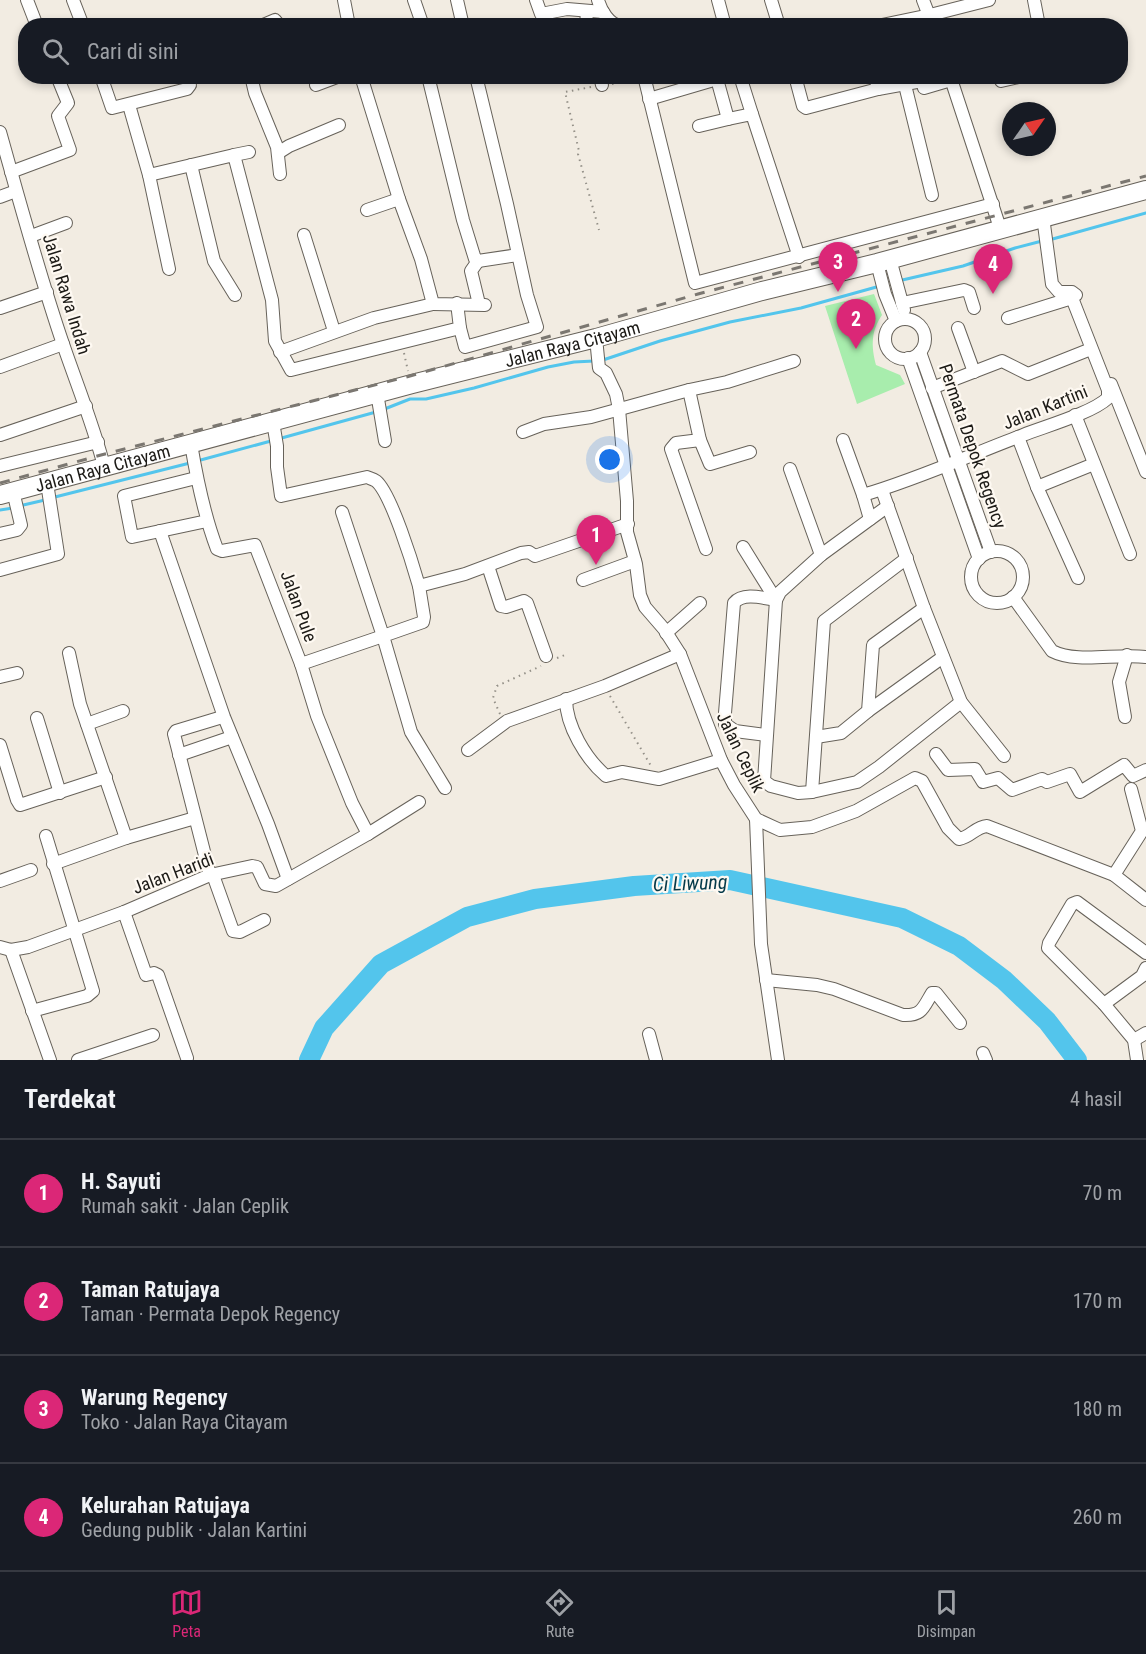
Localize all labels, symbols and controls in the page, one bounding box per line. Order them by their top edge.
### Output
search box [18,18,1128,84]
icon: search [39,35,72,68]
text: Cari di sini [87,39,179,64]
north arrow [1002,102,1056,156]
street label: Jalan Rawa Indah [39,231,95,357]
pin: 3 [818,242,858,292]
pin: 4 [974,244,1012,294]
pin: 2 [836,300,876,349]
street label: Jalan Raya Citayam [502,316,642,371]
street label: Permata Depok Regency [935,361,1011,532]
street label: Jalan Kartini [1000,380,1090,434]
street label: Jalan Raya Citayam [33,439,172,496]
your location [595,445,624,474]
pin: 1 [576,516,616,565]
street label: Jalan Pule [276,568,322,644]
street label: Jalan Ceplik [713,708,769,796]
street label: Jalan Haridi [129,848,217,898]
water label: Ci Liwung [652,870,728,896]
text: Terdekat [24,1084,116,1114]
text: 4 hasil [1070,1087,1122,1111]
text: H. Sayuti [81,1169,161,1194]
text: 1 [38,1181,49,1205]
text: 70 m [1083,1181,1122,1205]
text: Rumah sakit · Jalan Ceplik [81,1194,289,1218]
text: Taman Ratujaya [81,1277,220,1302]
text: 2 [38,1289,49,1313]
text: 170 m [1073,1289,1122,1313]
text: Taman · Permata Depok Regency [81,1302,340,1326]
text: Warung Regency [81,1385,228,1410]
text: 3 [38,1397,49,1421]
text: 180 m [1073,1397,1122,1421]
text: Toko · Jalan Raya Citayam [81,1410,288,1434]
text: Kelurahan Ratujaya [81,1493,250,1518]
text: 4 [38,1505,49,1529]
text: 260 m [1073,1505,1122,1529]
text: Gedung publik · Jalan Kartini [81,1518,307,1542]
tab: Peta [170,1586,203,1641]
tab: Rute [543,1586,576,1641]
tab: Disimpan [917,1586,976,1641]

